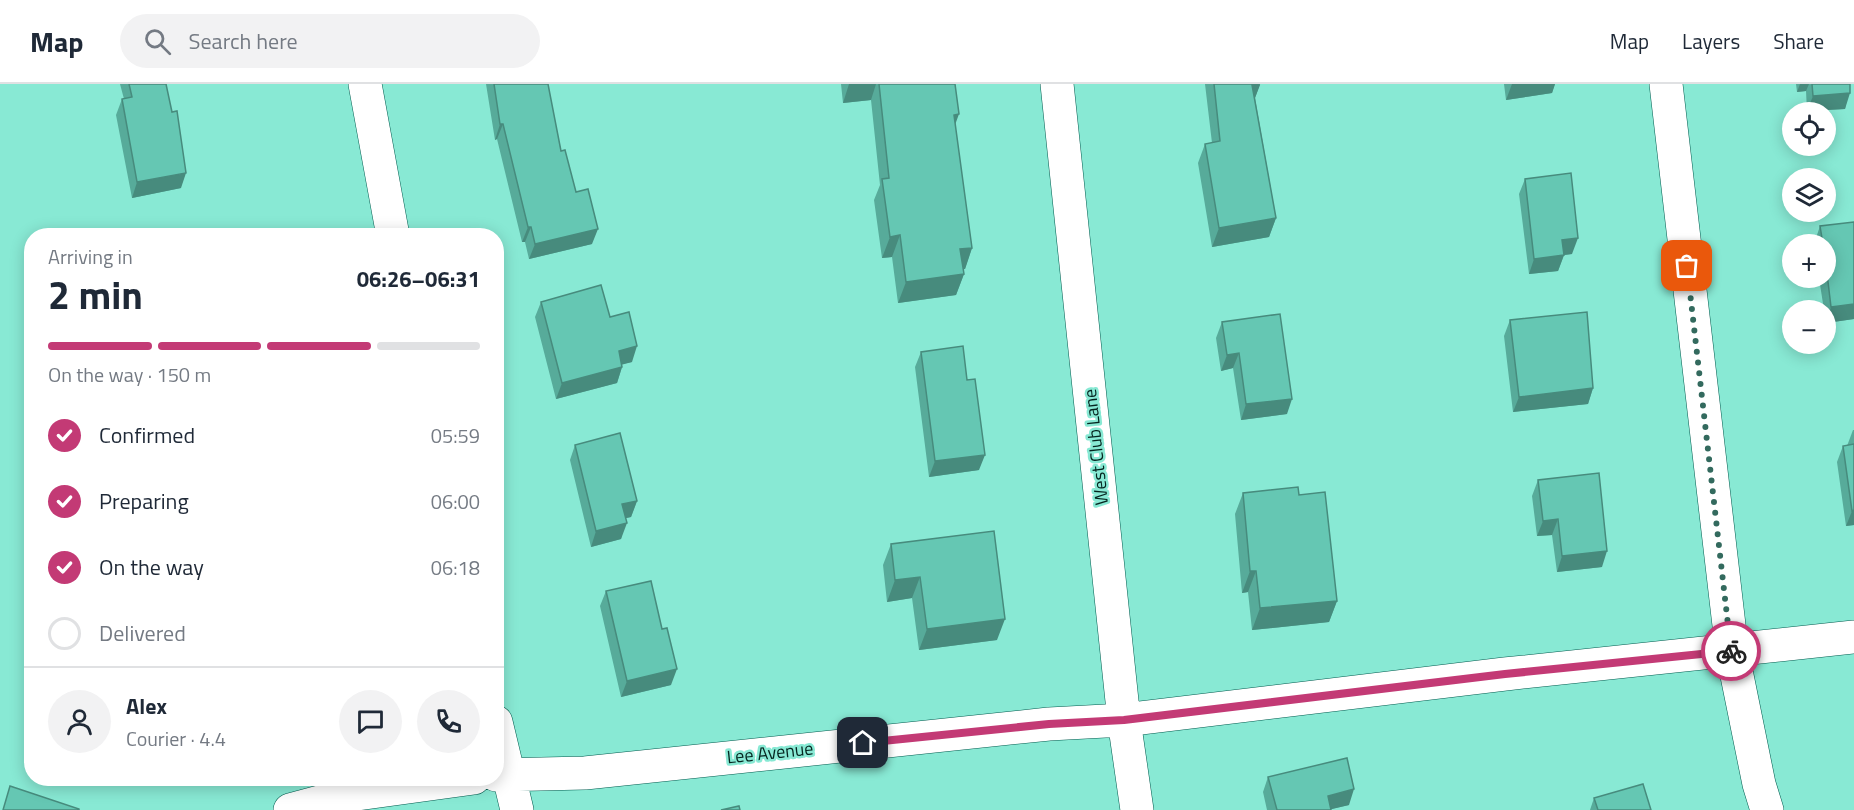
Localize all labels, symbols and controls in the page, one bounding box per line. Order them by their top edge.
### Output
search box [120,14,540,68]
text: Map [30,20,84,63]
text: Search here [189,24,298,58]
icon: search [141,25,174,58]
text: Map [1610,25,1649,57]
text: Layers [1682,25,1740,57]
text: Share [1773,25,1824,57]
map controls [1782,102,1836,354]
button: locate [1782,102,1836,156]
button: layers [1782,168,1836,222]
button: + [1782,234,1836,288]
pin [1661,240,1712,291]
text: Arriving in [48,241,133,272]
icon: bag [1670,249,1703,282]
text: 06:26–06:31 [357,262,480,296]
text: 2 min [48,265,143,324]
button: − [1782,300,1836,354]
text: On the way · 150 m [48,359,211,390]
street label: West Club Lane [1076,388,1115,506]
text: Confirmed [99,418,195,452]
icon: check [48,419,81,452]
text: 05:59 [431,420,480,451]
text: Preparing [99,484,189,518]
icon: check [48,485,81,518]
text: 06:00 [431,486,480,517]
text: On the way [99,550,204,584]
icon: check [48,551,81,584]
text: 06:18 [431,552,480,583]
text: Delivered [99,616,186,650]
courier [1701,621,1761,681]
icon: bike [1715,635,1748,668]
text: Alex [126,689,167,723]
button: person [48,690,111,753]
button: chat [339,690,402,753]
button: phone [417,690,480,753]
pin [837,717,888,768]
text: Courier · 4.4 [126,723,226,754]
icon: home [846,726,879,759]
street label: Lee Avenue [725,735,815,770]

